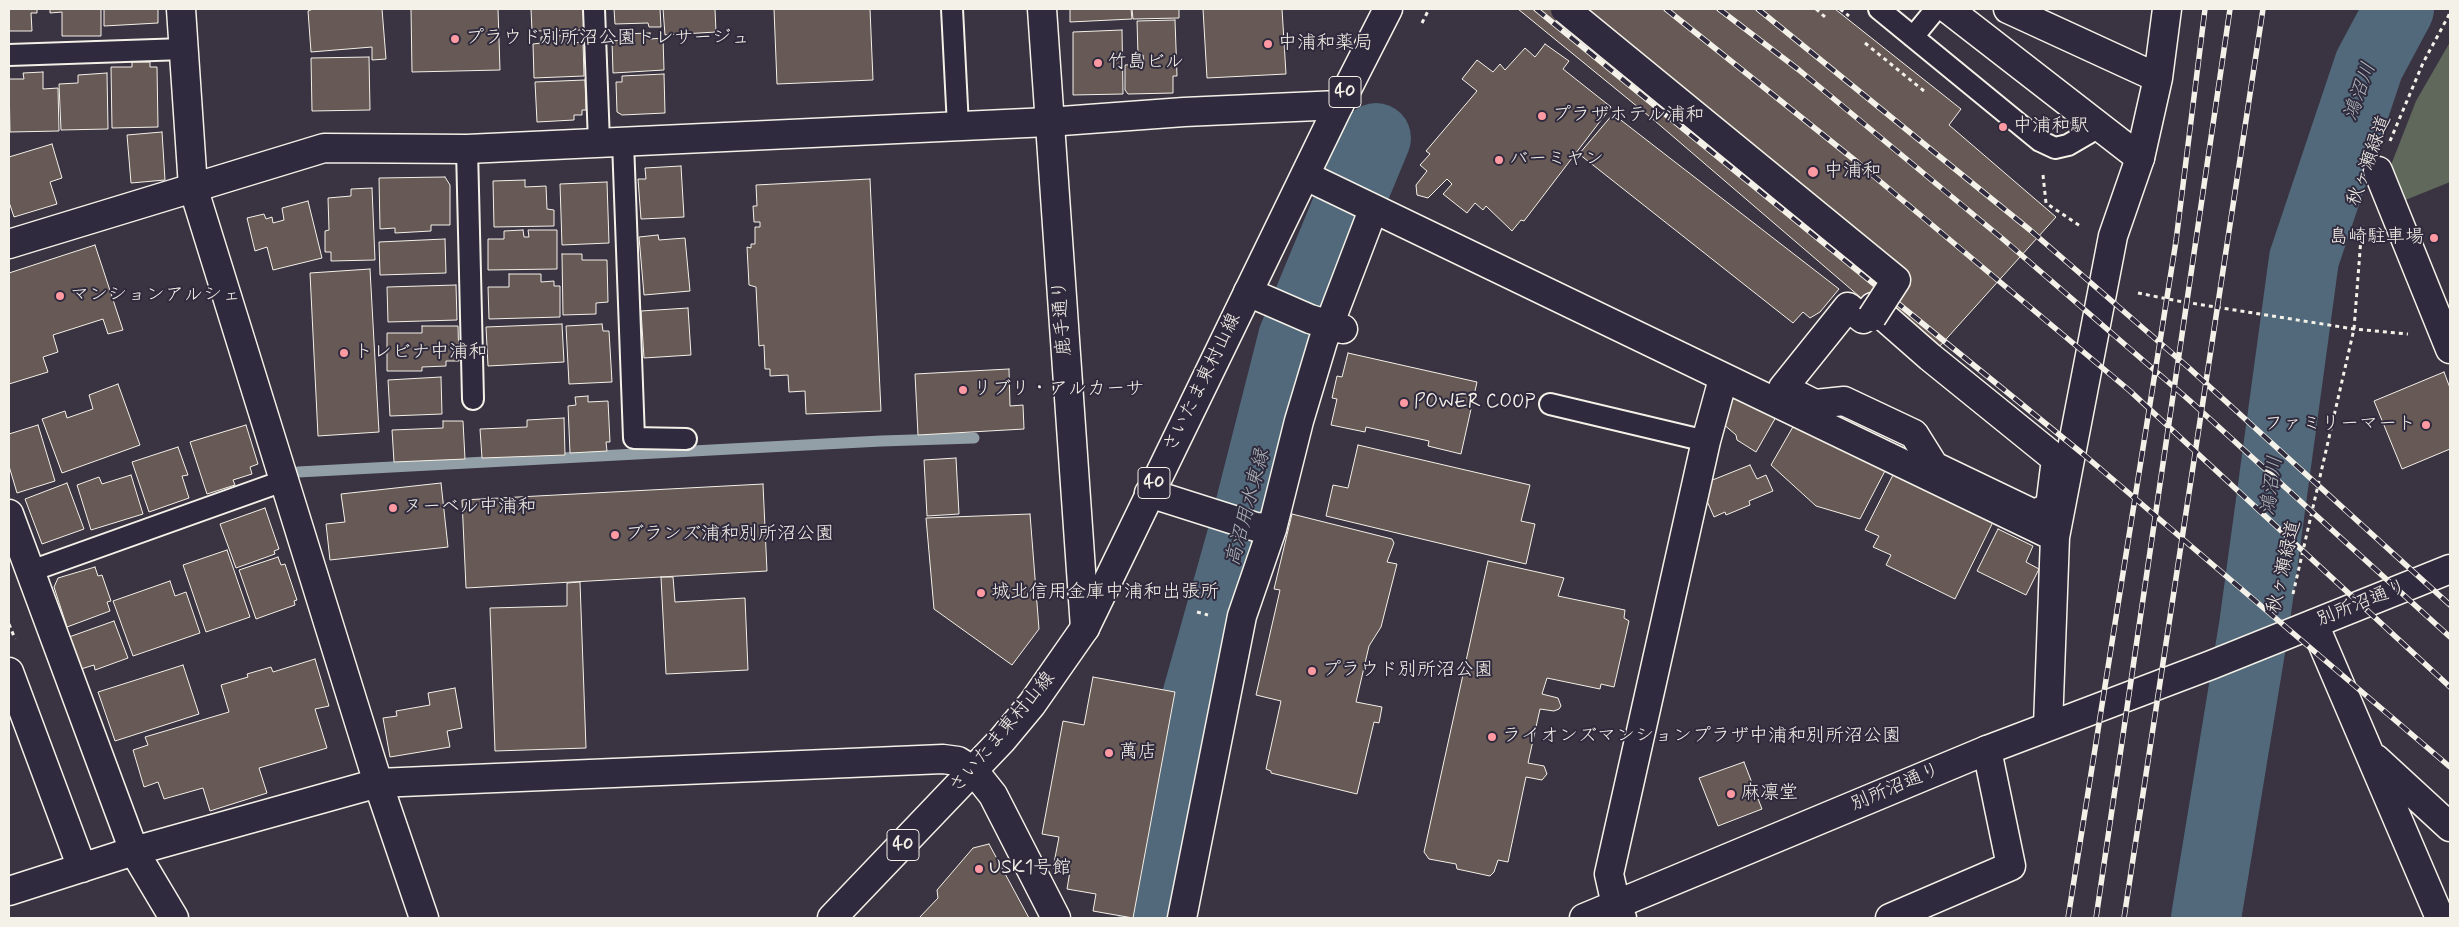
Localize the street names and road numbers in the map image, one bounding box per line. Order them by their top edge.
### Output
road number: 40 [1329,76,1361,108]
street label: 秋ヶ瀬緑道 [2343,112,2397,210]
street label: 鹿手通り [1049,279,1077,357]
street label: さいたま東村山線 [1159,310,1247,456]
road number: 40 [1138,468,1170,498]
street label: 秋ヶ瀬緑道 [2263,518,2307,616]
street label: 別所沼通り [2314,576,2410,632]
street label: さいたま東村山線 [945,667,1061,799]
street label: 別所沼通り [1848,759,1944,817]
road number: 40 [887,830,919,860]

